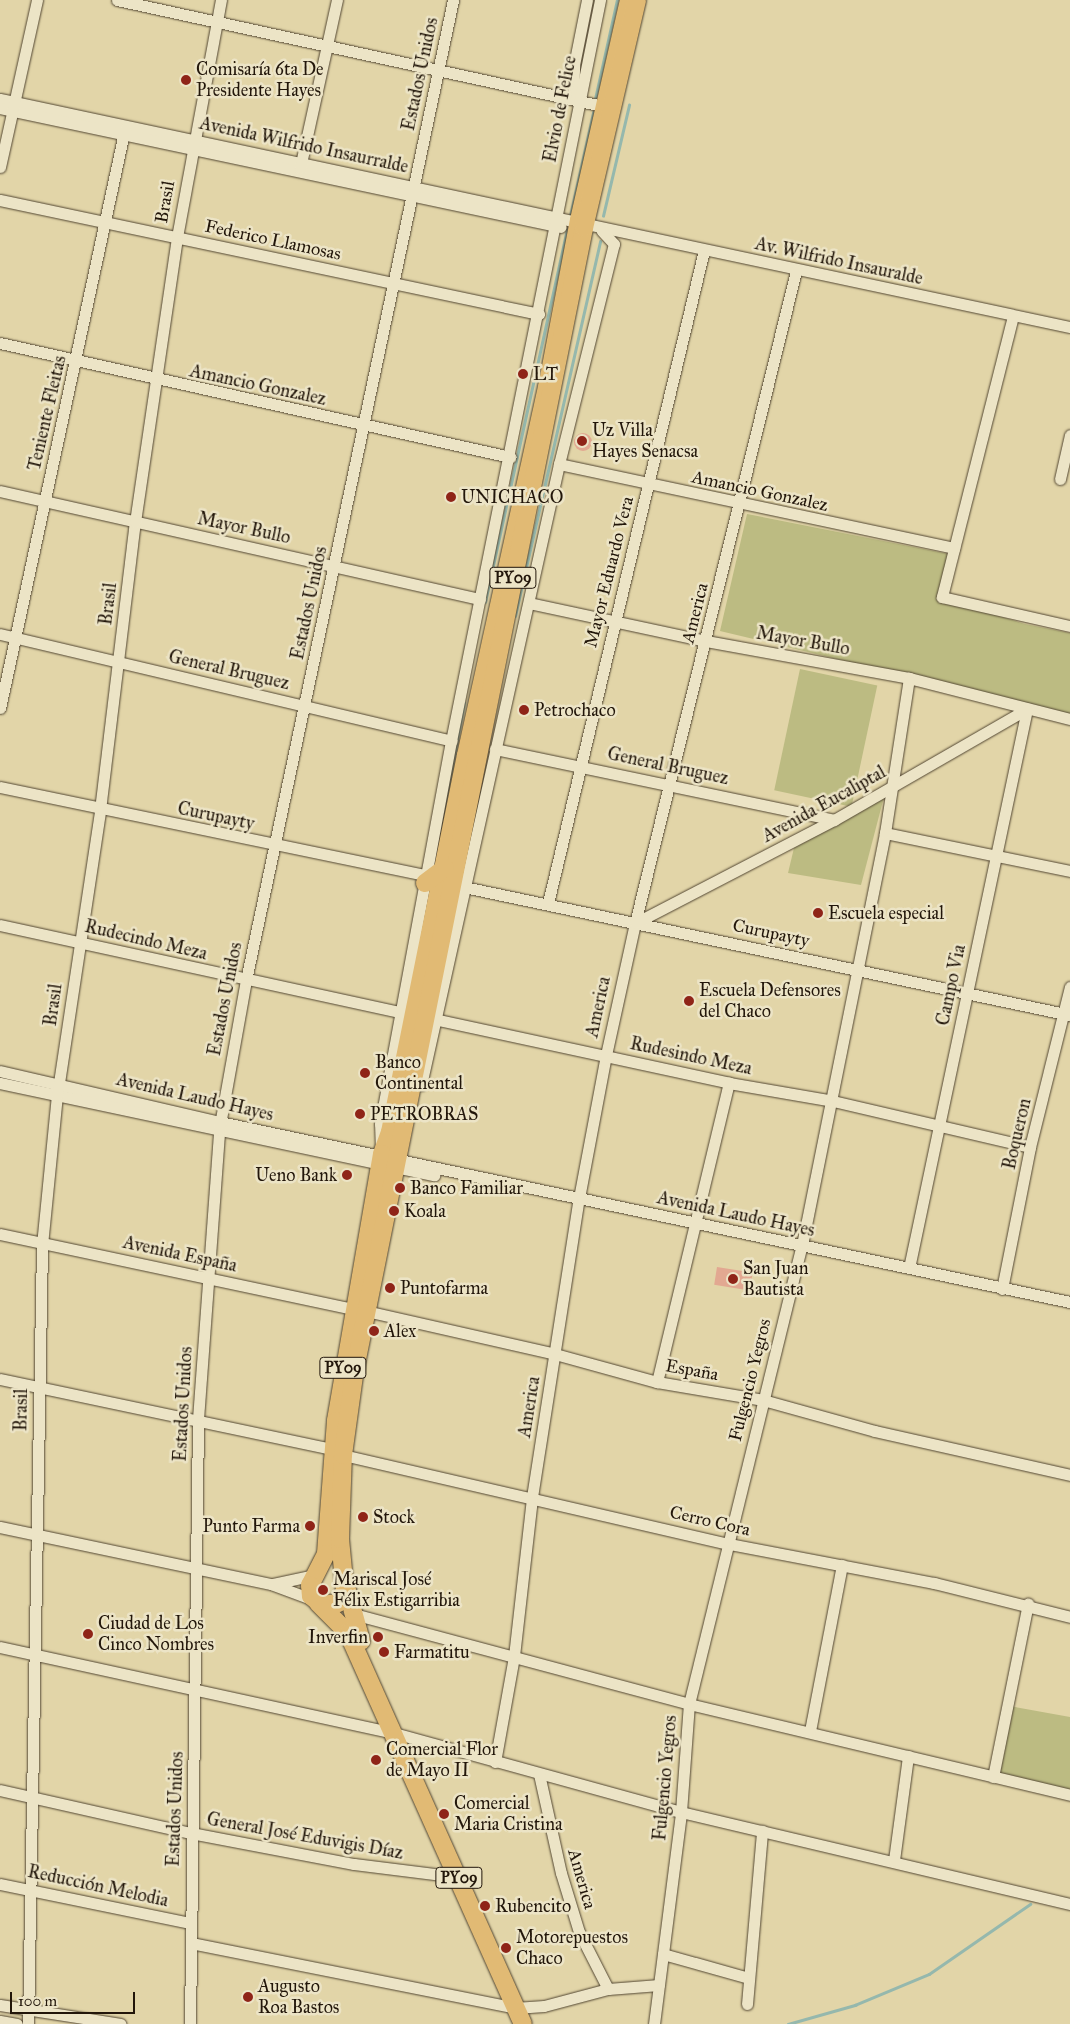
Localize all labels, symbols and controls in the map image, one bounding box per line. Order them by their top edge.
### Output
street label: Estados Unidos [397,15,443,133]
street label: Elvio de Felice [539,54,581,164]
place label: Comisaría 6ta De Presidente Hayes [196,59,324,102]
marker: Comisaría 6ta De Presidente Hayes [180,74,192,86]
street label: Avenida Wilfrido Insaurralde [198,112,410,178]
street label: Brasil [151,179,179,225]
street label: Federico Llamosas [203,215,343,265]
street label: Av. Wilfrido Insauralde [753,233,925,289]
street label: Teniente Fleitas [23,353,71,473]
street label: Amancio Gonzalez [188,360,328,410]
place label: LT [533,363,558,385]
marker: LT [517,368,529,380]
place label: Uz Villa Hayes Senacsa [592,420,698,462]
marker: Uz Villa Hayes Senacsa [576,435,588,447]
street label: Amancio Gonzalez [690,466,830,516]
place label: UNICHACO [461,486,564,508]
marker: UNICHACO [445,491,457,503]
street label: Mayor Eduardo Vera [580,494,638,650]
street label: Mayor Bullo [196,508,292,548]
street label: Estados Unidos [286,544,332,662]
road number: PY09 [489,564,537,592]
street label: America [677,581,713,645]
street label: Brasil [95,582,121,626]
street label: Mayor Bullo [755,622,851,660]
street label: General Bruguez [167,646,291,694]
place label: Petrochaco [534,699,616,721]
marker: Petrochaco [518,704,530,716]
street label: General Bruguez [605,743,731,789]
street label: Avenida Eucaliptal [759,761,889,847]
street label: Curupayty [176,797,256,835]
place label: Escuela especial [828,902,944,924]
marker: Escuela especial [812,907,824,919]
street label: Curupayty [731,914,811,952]
street label: Rudecindo Meza [83,915,209,965]
street label: Estados Unidos [203,940,247,1058]
street label: Campo Via [932,943,970,1027]
street label: America [581,975,615,1039]
place label: Escuela Defensores del Chaco [699,980,841,1022]
street label: Brasil [39,982,67,1028]
marker: Escuela Defensores del Chaco [683,995,695,1007]
street label: Rudesindo Meza [628,1033,754,1079]
place label: Banco Continental [375,1052,463,1094]
marker: Banco Continental [359,1067,371,1079]
street label: Avenida Laudo Hayes [114,1068,276,1126]
street label: Boqueron [998,1096,1036,1172]
place label: PETROBRAS [370,1103,478,1125]
marker: PETROBRAS [354,1108,366,1120]
place label: Ueno Bank [255,1164,337,1186]
marker: Ueno Bank [341,1169,353,1181]
place label: Banco Familiar [410,1177,523,1199]
marker: Banco Familiar [394,1182,406,1194]
street label: Avenida Laudo Hayes [655,1187,817,1241]
place label: Koala [404,1200,446,1222]
marker: Koala [388,1205,400,1217]
street label: Avenida España [121,1231,239,1277]
place label: San Juan Bautista [743,1258,808,1300]
marker: San Juan Bautista [727,1273,739,1285]
place label: Puntofarma [400,1277,488,1299]
marker: Puntofarma [384,1282,396,1294]
street label: Fulgencio Yegros [724,1316,776,1444]
place label: Alex [384,1320,416,1342]
marker: Alex [368,1325,380,1337]
street label: Estados Unidos [169,1346,197,1462]
road number: PY09 [319,1355,367,1382]
street label: España [664,1355,720,1385]
street label: America [514,1375,544,1439]
street label: Brasil [10,1389,32,1431]
street label: Cerro Cora [668,1501,752,1541]
place label: Stock [373,1506,415,1528]
marker: Stock [357,1511,369,1523]
place label: Punto Farma [203,1515,300,1537]
marker: Punto Farma [304,1520,316,1532]
place label: Mariscal José Félix Estigarribia [333,1569,460,1612]
marker: Mariscal José Félix Estigarribia [317,1584,329,1596]
place label: Ciudad de Los Cinco Nombres [98,1613,214,1656]
place label: Inverfin [308,1626,368,1648]
marker: Ciudad de Los Cinco Nombres [82,1628,94,1640]
marker: Inverfin [372,1631,384,1643]
place label: Farmatitu [394,1641,470,1663]
marker: Farmatitu [378,1646,390,1658]
street label: Fulgencio Yegros [649,1714,681,1842]
place label: Comercial Flor de Mayo II [386,1739,498,1782]
street label: Estados Unidos [162,1751,188,1867]
marker: Comercial Flor de Mayo II [370,1754,382,1766]
place label: Comercial Maria Cristina [454,1793,563,1836]
street label: General José Eduvigis Díaz [205,1808,405,1864]
marker: Comercial Maria Cristina [438,1808,450,1820]
street label: America [563,1846,601,1912]
street label: Reducción Melodia [26,1861,170,1911]
road number: PY09 [435,1865,483,1892]
place label: Rubencito [495,1895,571,1917]
marker: Rubencito [479,1900,491,1912]
place label: Motorepuestos Chaco [516,1927,628,1970]
marker: Motorepuestos Chaco [500,1942,512,1954]
place label: Augusto Roa Bastos [258,1976,339,2018]
scale bar [12,1982,138,2014]
marker: Augusto Roa Bastos [242,1991,254,2003]
text: 100 m [18,1992,57,2010]

